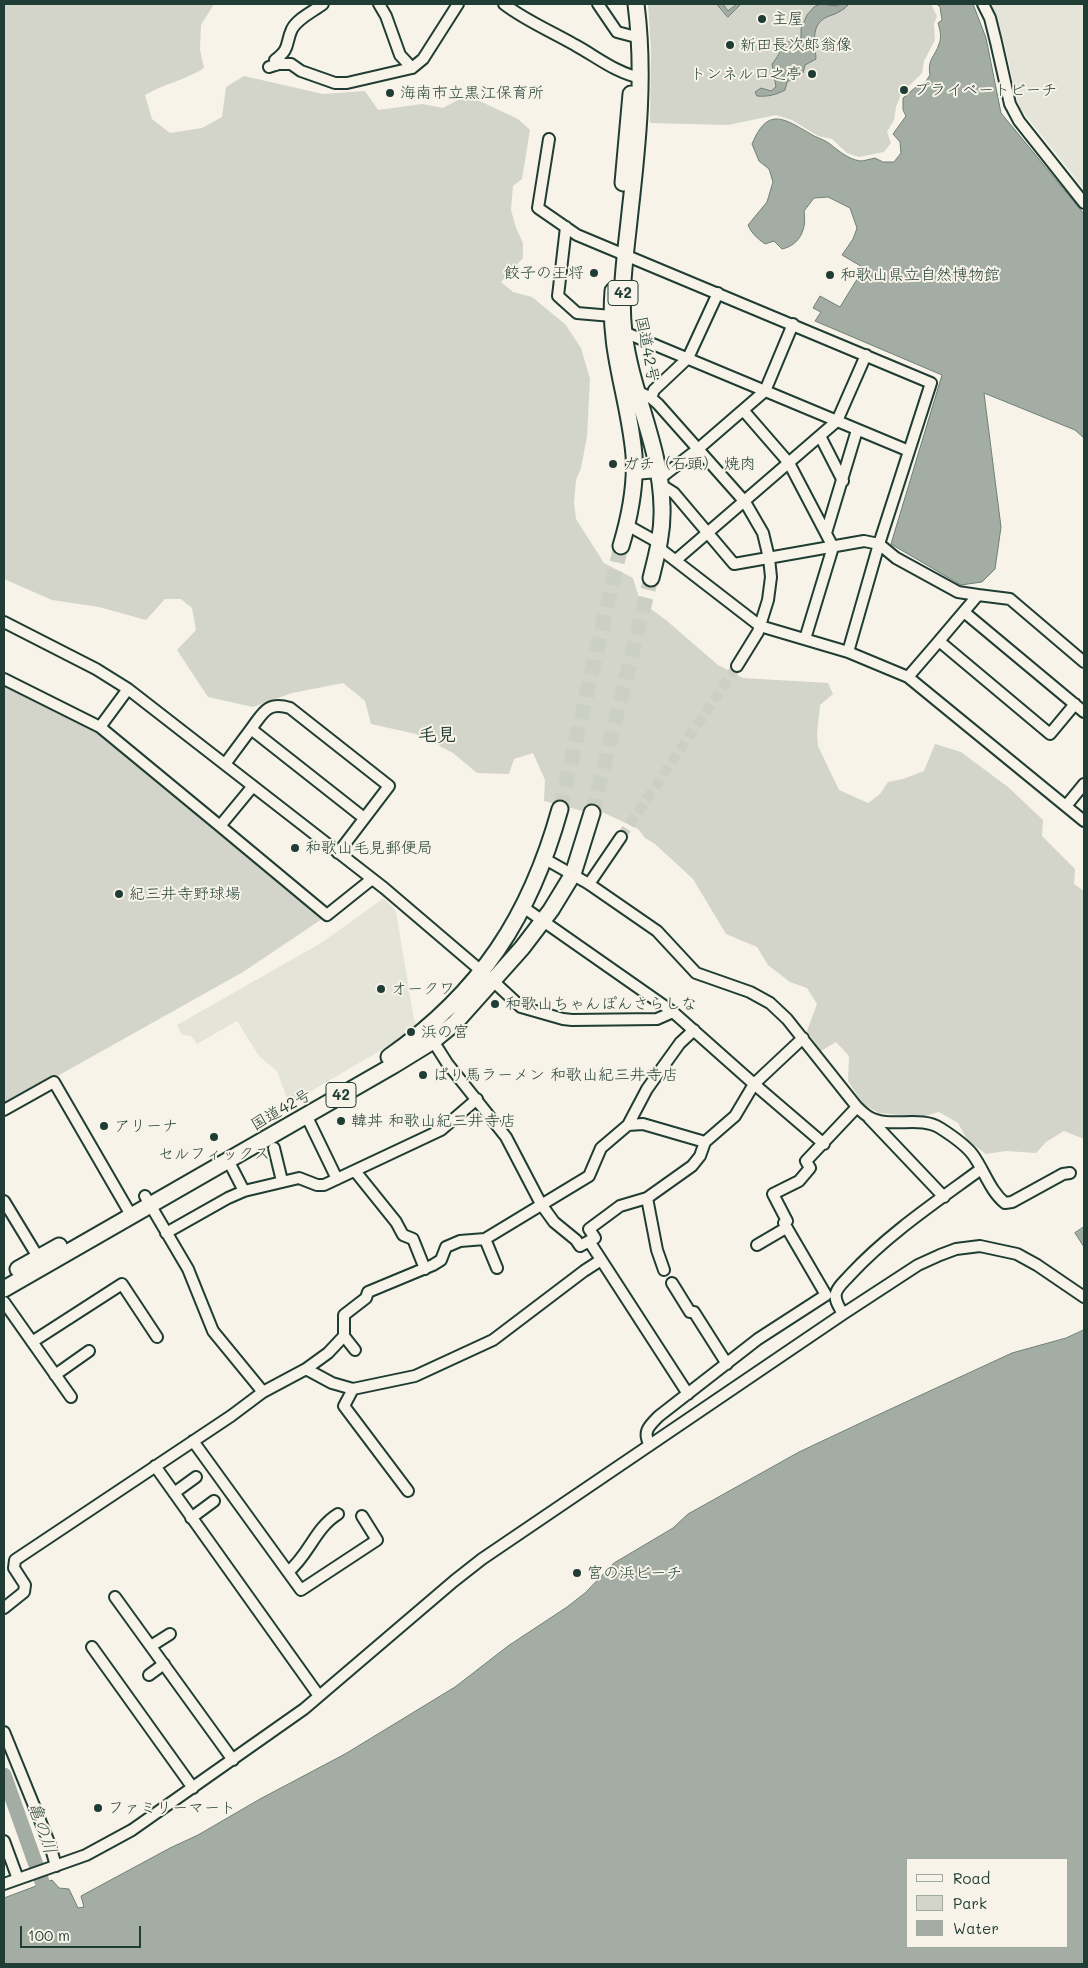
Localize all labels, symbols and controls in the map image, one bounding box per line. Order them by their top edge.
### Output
place label: 主屋 [772,9,804,29]
marker: 主屋 [756,13,768,25]
place label: 新田長次郎翁像 [740,35,852,55]
marker: 新田長次郎翁像 [724,39,736,51]
place label: トンネル口之亭 [690,64,802,84]
marker: トンネル口之亭 [806,68,818,80]
place label: プライベートビーチ [914,80,1057,100]
place label: 海南市立黒江保育所 [400,83,544,103]
marker: プライベートビーチ [898,84,910,96]
marker: 海南市立黒江保育所 [384,87,396,99]
place label: 餃子の王将 [504,263,584,283]
place label: 和歌山県立自然博物館 [840,265,1000,285]
marker: 餃子の王将 [588,267,600,279]
marker: 和歌山県立自然博物館 [824,269,836,281]
road number: 42 [608,280,638,306]
street label: 国道42号 [631,315,663,383]
place label: ガチ（石頭） 焼肉 [623,454,756,474]
marker: ガチ（石頭） 焼肉 [607,458,619,470]
district label: 毛見 [418,724,456,746]
place label: 和歌山毛見郵便局 [305,838,433,858]
marker: 和歌山毛見郵便局 [289,842,301,854]
place label: 紀三井寺野球場 [129,884,241,904]
marker: 紀三井寺野球場 [113,888,125,900]
place label: オークワ [391,979,455,999]
marker: オークワ [375,983,387,995]
place label: 和歌山ちゃんぽんさらしな [505,994,697,1014]
marker: 和歌山ちゃんぽんさらしな [489,998,501,1010]
place label: 浜の宮 [421,1022,469,1042]
marker: 浜の宮 [405,1026,417,1038]
place label: ばり馬ラーメン 和歌山紀三井寺店 [433,1065,678,1085]
marker: ばり馬ラーメン 和歌山紀三井寺店 [417,1069,429,1081]
road number: 42 [326,1082,356,1108]
street label: 国道42号 [247,1085,315,1135]
place label: 韓丼 和歌山紀三井寺店 [351,1111,516,1131]
marker: 韓丼 和歌山紀三井寺店 [335,1115,347,1127]
place label: アリーナ [114,1116,178,1136]
marker: アリーナ [98,1120,110,1132]
marker: セルフィックス [208,1131,220,1143]
place label: セルフィックス [158,1144,270,1164]
place label: 宮の浜ビーチ [587,1563,682,1583]
marker: 宮の浜ビーチ [571,1567,583,1579]
place label: ファミリーマート [108,1798,236,1818]
water label: 亀の川 [23,1799,61,1857]
marker: ファミリーマート [92,1802,104,1814]
legend [906,1858,1068,1948]
text: Road [953,1868,990,1888]
text: Park [953,1893,987,1913]
scale bar [22,1916,144,1948]
text: Water [953,1918,999,1938]
text: 100 m [28,1925,70,1945]

